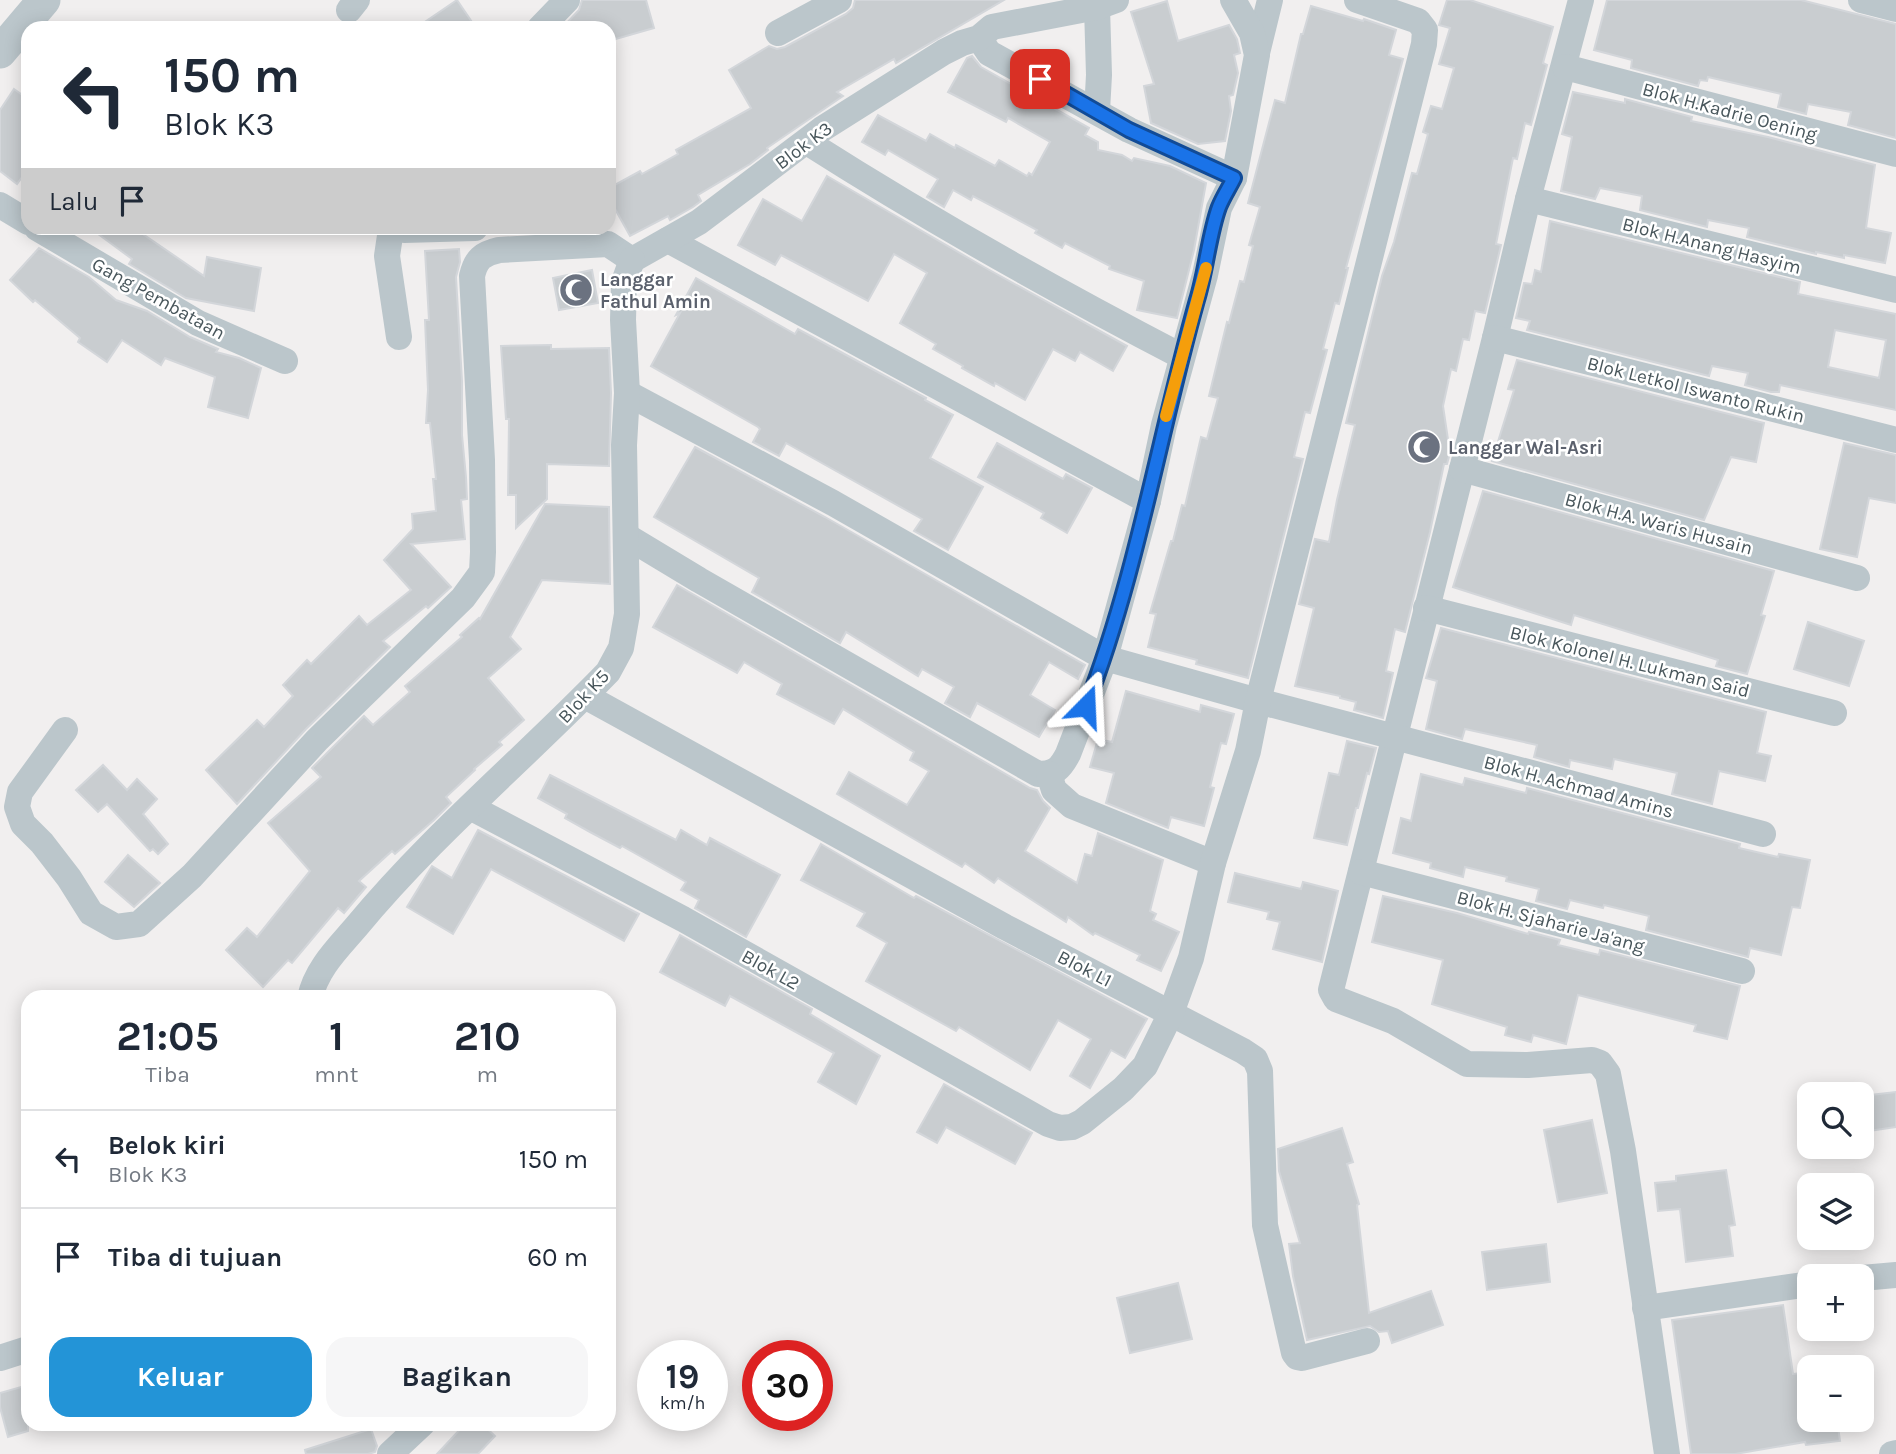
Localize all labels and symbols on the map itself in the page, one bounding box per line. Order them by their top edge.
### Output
pin [1010,49,1070,109]
street label: Blok H.Kadrie Oening [1640,78,1820,146]
street label: Blok K3 [771,117,836,174]
street label: Blok H.Anang Hasyim [1620,213,1803,279]
street label: Gang Pembataan [88,253,229,345]
place label: Langgar Fathul Amin [600,269,711,313]
mosque icon: Langgar Fathul Amin [557,271,595,309]
street label: Blok Letkol Iswanto Rukin [1585,352,1807,428]
mosque icon: Langgar Wal-Asri [1405,428,1443,466]
place label: Langgar Wal-Asri [1448,437,1603,459]
street label: Blok H.A. Waris Husain [1563,488,1755,560]
street label: Blok Kolonel H. Lukman Said [1508,622,1752,702]
street label: Blok K5 [554,665,614,728]
position arrow [1049,669,1123,743]
street label: Blok H. Achmad Amins [1482,751,1676,823]
street label: Blok H. Sjaharie Ja'ang [1455,886,1647,958]
street label: Blok L2 [738,945,803,995]
street label: Blok L1 [1054,946,1115,992]
speed limit sign: 30 [742,1340,833,1431]

